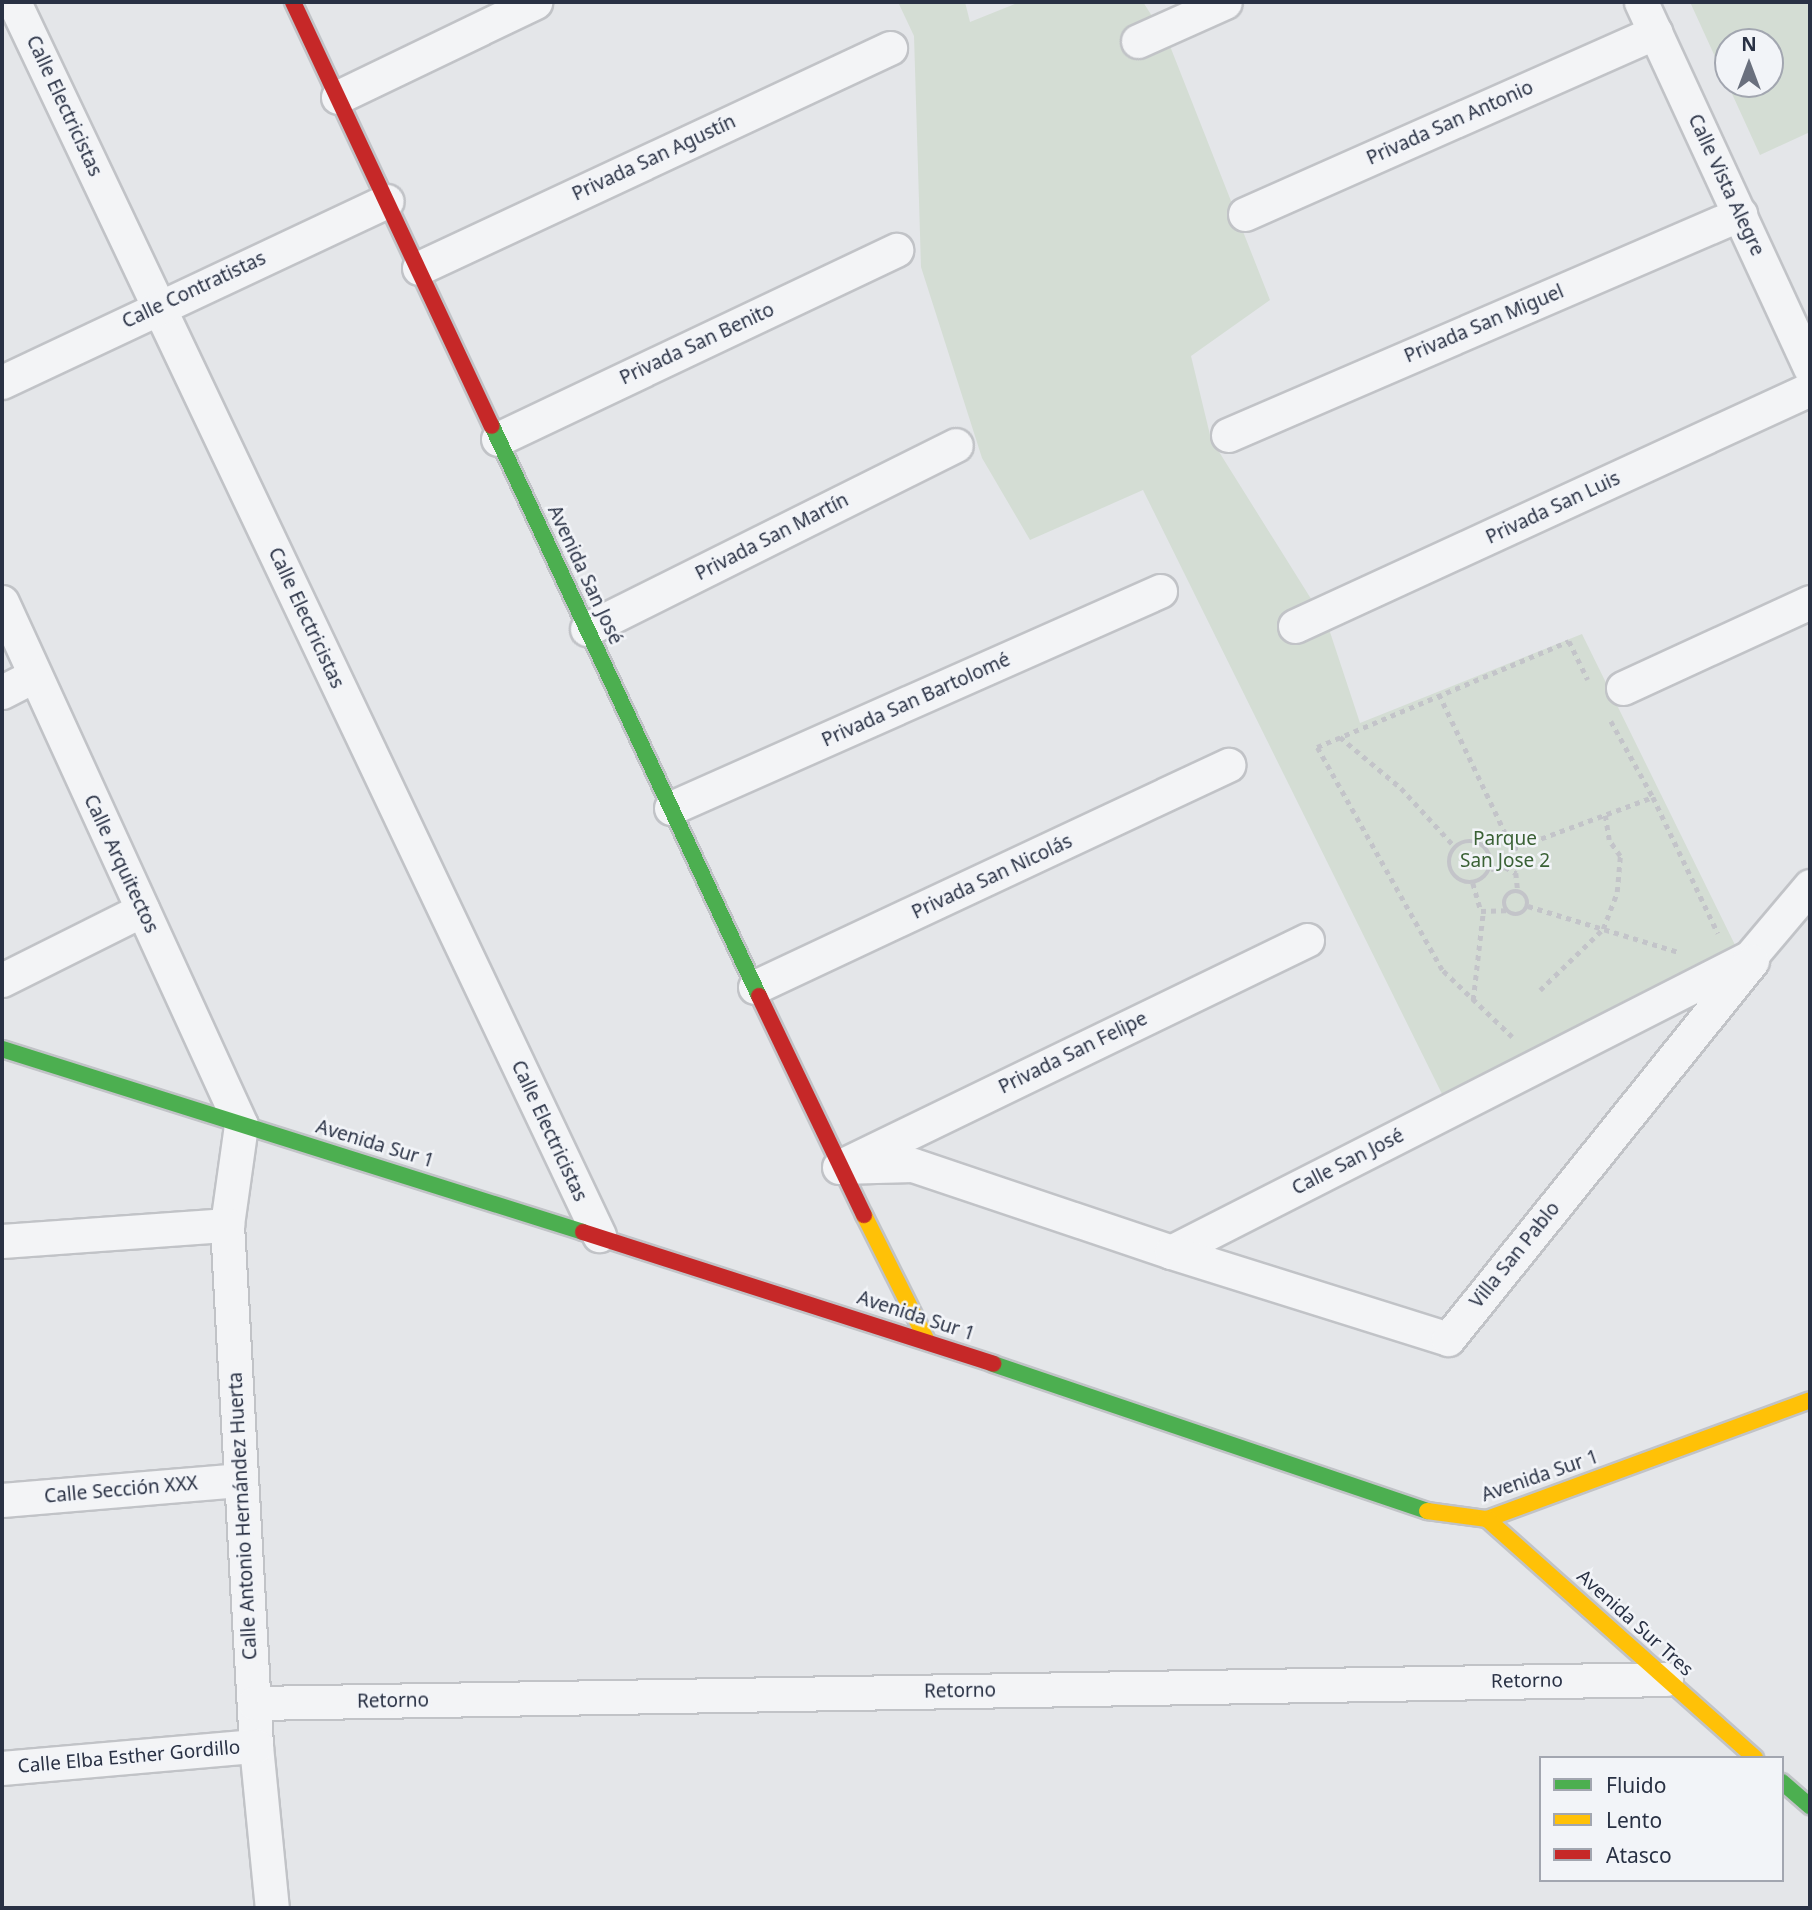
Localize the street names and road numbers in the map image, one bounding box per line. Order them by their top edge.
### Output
street label: Calle Electricistas [21,32,107,180]
street label: Privada San Antonio [1363,76,1537,170]
street label: Privada San Agustín [569,110,739,206]
street label: Calle Vista Alegre [1683,111,1769,259]
street label: Calle Contratistas [119,247,269,333]
street label: Privada San Miguel [1401,280,1567,368]
street label: Privada San Benito [616,298,778,390]
street label: Privada San Luis [1482,467,1624,549]
street label: Privada San Martín [692,489,852,585]
street label: Avenida San José [543,502,627,648]
street label: Calle Electricistas [263,544,349,692]
street label: Privada San Bartolomé [818,648,1014,752]
street label: Calle Arquitectos [79,791,163,937]
street label: Privada San Nicolás [908,830,1076,924]
street label: Privada San Felipe [995,1007,1151,1099]
street label: Calle Electricistas [506,1057,592,1205]
street label: Avenida Sur 1 [313,1115,437,1173]
street label: Calle San José [1288,1124,1408,1200]
street label: Villa San Pablo [1465,1197,1565,1313]
street label: Avenida Sur 1 [854,1286,978,1346]
street label: Calle Antonio Hernández Huerta [224,1371,262,1661]
street label: Avenida Sur 1 [1478,1445,1602,1507]
street label: Calle Sección XXX [43,1472,199,1508]
street label: Avenida Sur Tres [1572,1565,1698,1681]
street label: Retorno [1491,1669,1563,1693]
street label: Retorno [924,1679,996,1703]
street label: Retorno [357,1689,429,1713]
street label: Calle Elba Esther Gordillo [17,1736,241,1778]

